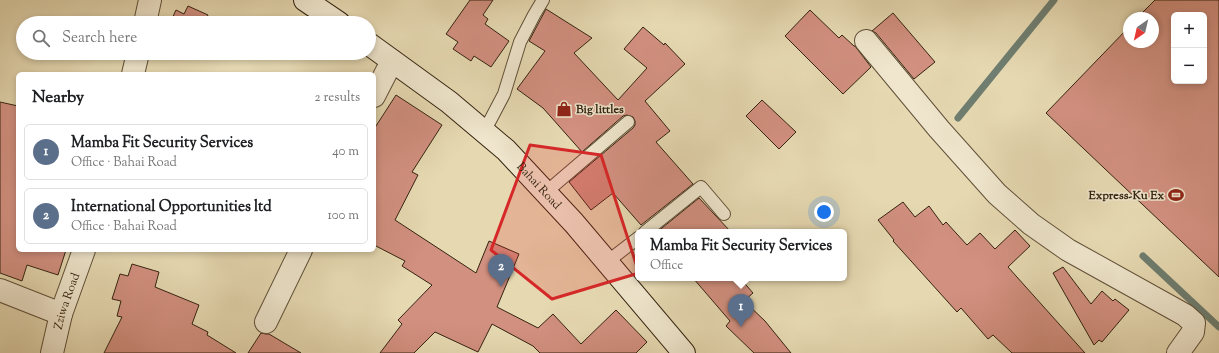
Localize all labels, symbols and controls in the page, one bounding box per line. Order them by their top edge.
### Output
north arrow [1123,12,1159,48]
map controls [1171,12,1207,84]
button: + [1171,12,1207,48]
search box [16,16,376,60]
icon: search [30,27,52,49]
text: Search here [62,28,137,49]
button: − [1171,48,1207,84]
text: Nearby [32,86,84,110]
text: 2 results [315,89,360,107]
shop icon: Big littles [555,100,573,118]
place label: Big littles [575,101,624,119]
text: Mamba Fit Security Services [71,133,253,154]
text: 1 [44,143,48,161]
text: 40 m [332,143,359,161]
text: Office · Bahai Road [71,154,177,172]
street label: Bahai Road [512,159,565,214]
sports icon: Express-Ku Ex [1167,186,1185,204]
place label: Express-Ku Ex [1087,187,1164,205]
text: International Opportunities ltd [71,197,272,218]
your location [814,202,834,222]
text: 2 [43,207,49,225]
text: 100 m [327,207,359,225]
text: Office · Bahai Road [71,218,177,236]
popup [635,229,847,281]
text: Mamba Fit Security Services [650,236,832,257]
pin: 2 [488,254,514,287]
text: Office [650,257,683,275]
street label: Zziwa Road [50,270,85,331]
pin: 1 [728,294,754,327]

